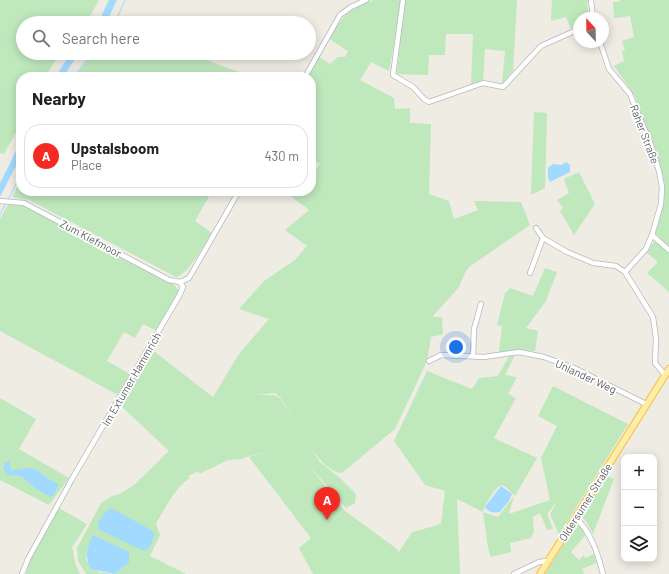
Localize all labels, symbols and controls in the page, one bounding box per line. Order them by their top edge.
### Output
north arrow [573,12,609,48]
search box [16,16,316,60]
icon: search [30,27,52,49]
text: Search here [62,29,140,47]
text: Nearby [32,88,86,108]
street label: Raher Straße [628,103,662,166]
text: Upstalsboom [71,139,159,157]
text: A [42,148,50,164]
text: 430 m [264,148,299,164]
text: Place [71,157,102,173]
street label: Zum Kiefmoor [58,216,124,260]
street label: Im Extumer Hammrich [99,330,163,428]
your location [446,337,466,357]
street label: Unlander Weg [553,356,619,396]
map controls [621,454,657,562]
button: + [621,454,657,490]
street label: Oldersumer Straße [556,460,614,543]
pin: A [314,487,340,520]
button: − [621,490,657,526]
button: layers [621,526,657,562]

